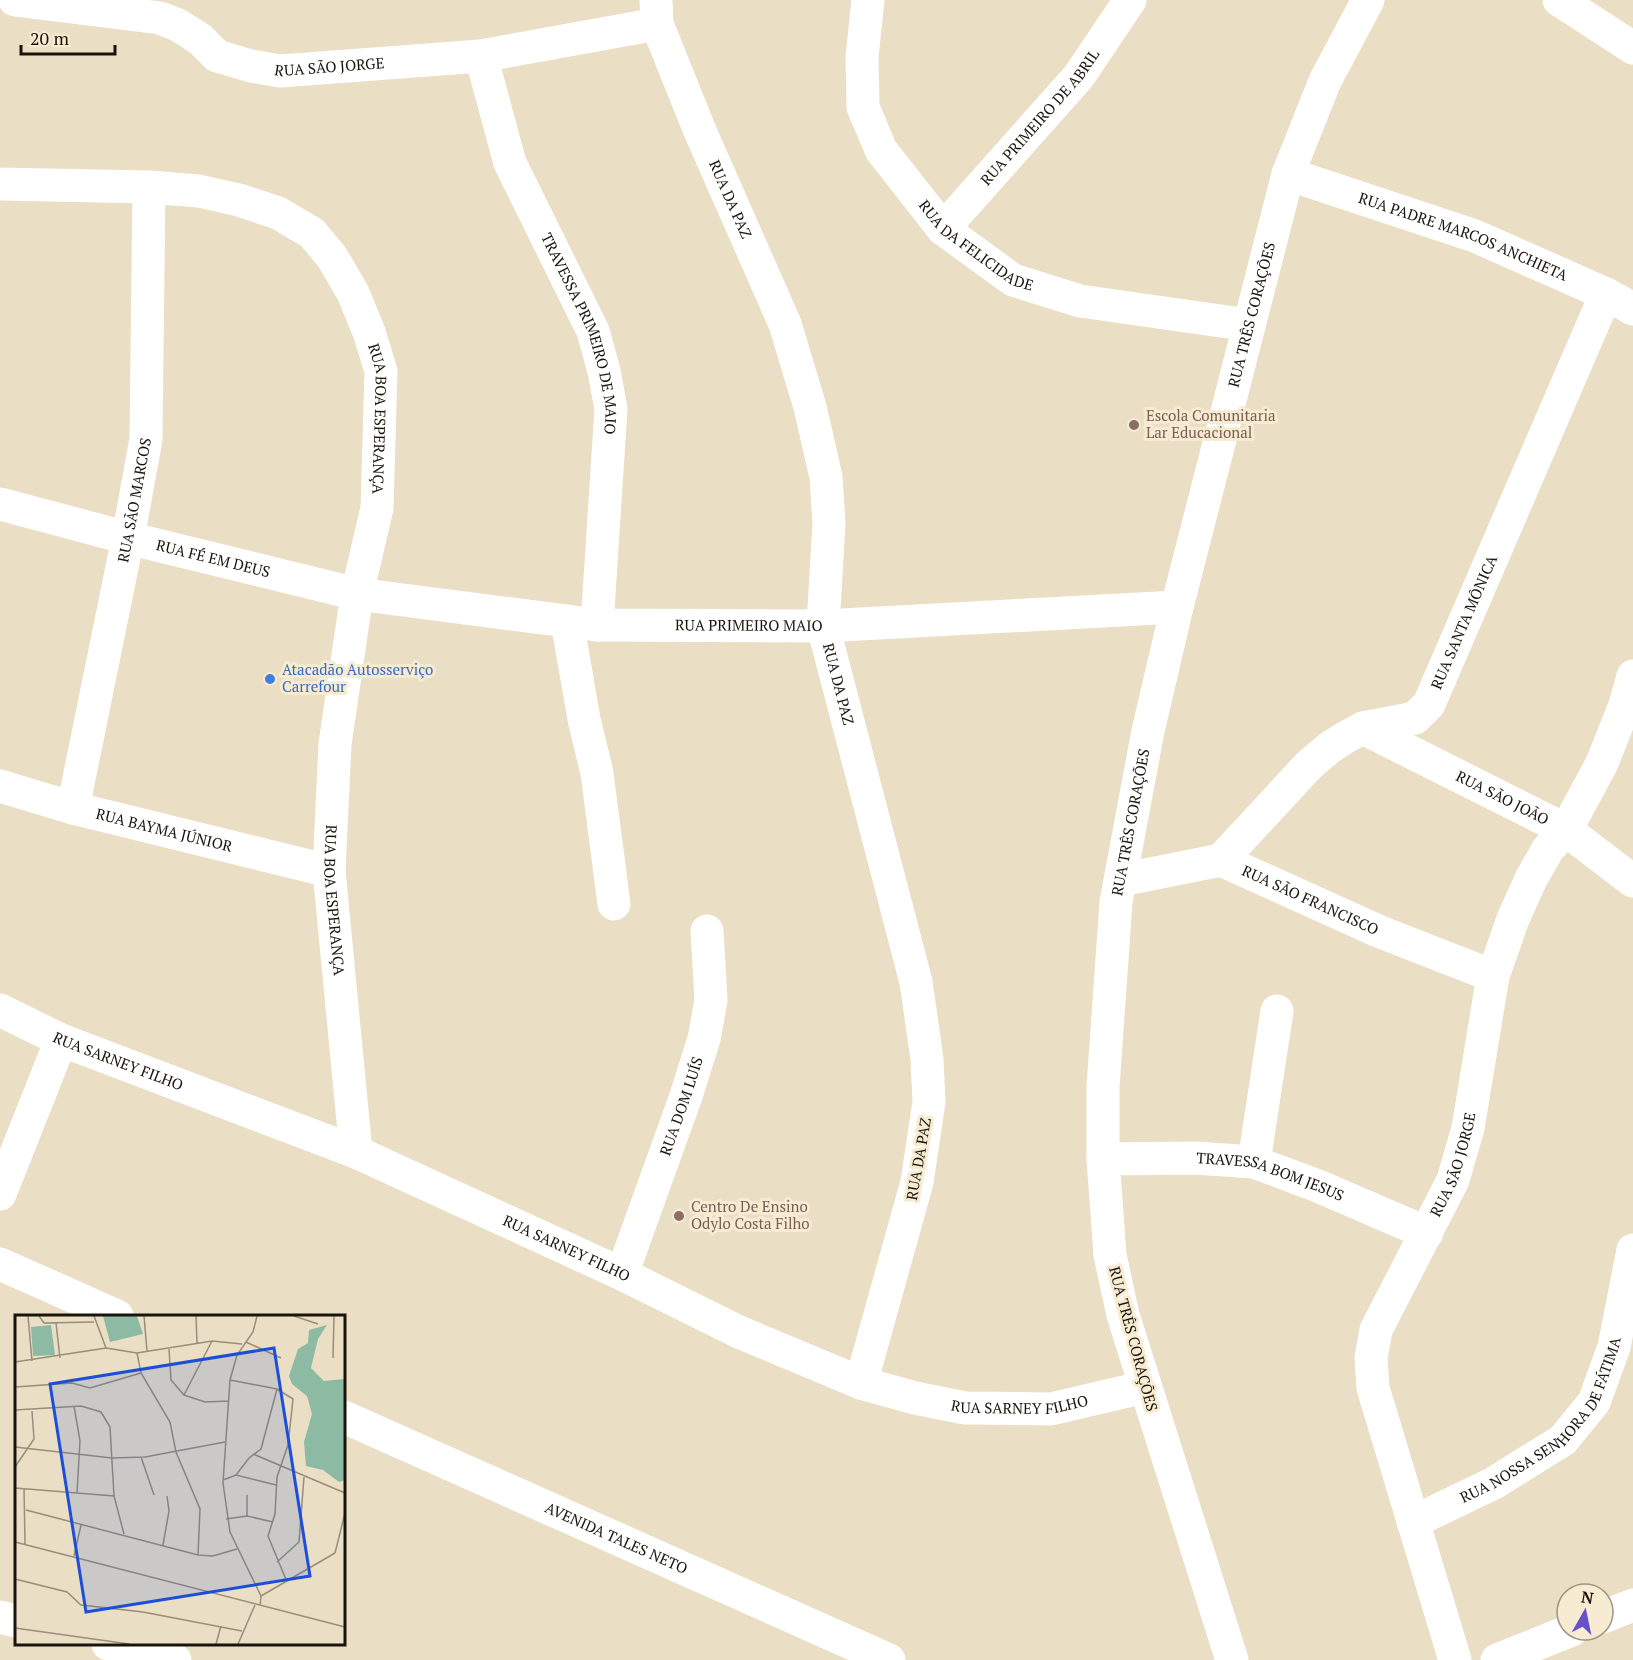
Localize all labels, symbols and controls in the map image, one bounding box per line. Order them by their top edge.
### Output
scale bar [21,18,116,56]
text: 20 m [30,26,70,50]
street label: RUA PRIMEIRO DE ABRIL [976,45,1103,189]
street label: RUA SÃO JORGE [273,52,385,81]
street label: RUA DA PAZ [705,157,757,241]
street label: RUA PADRE MARCOS ANCHIETA [1356,187,1572,285]
street label: RUA DA FELICIDADE [915,195,1036,295]
street label: TRAVESSA PRIMEIRO DE MAIO [537,229,622,435]
street label: RUA TRÊS CORAÇÕES [1223,240,1279,389]
street label: RUA BOA ESPERANÇA [364,341,392,495]
place label: Escola Comunitaria Lar Educacional [1146,405,1276,442]
marker: Escola Comunitaria Lar Educacional [1127,418,1141,432]
street label: RUA SÃO MARCOS [112,436,155,564]
street label: RUA FÉ EM DEUS [154,534,272,581]
street label: RUA SANTA MÔNICA [1426,551,1501,692]
street label: RUA PRIMEIRO MAIO [675,614,823,635]
street label: RUA DA PAZ [819,641,859,727]
place label: Atacadão Autosserviço Carrefour [282,659,433,696]
marker: Atacadão Autosserviço Carrefour [263,672,277,686]
street label: RUA TRÊS CORAÇÕES [1106,747,1153,897]
street label: RUA SÃO JOÃO [1453,765,1553,829]
street label: RUA BAYMA JÚNIOR [94,803,235,856]
street label: RUA BOA ESPERANÇA [320,824,350,977]
street label: RUA SÃO FRANCISCO [1239,860,1382,939]
street label: RUA SARNEY FILHO [50,1027,186,1095]
street label: RUA DOM LUÍS [654,1054,707,1158]
street label: RUA SÃO JORGE [1425,1111,1479,1220]
street label: RUA DA PAZ [901,1116,935,1202]
street label: TRAVESSA BOM JESUS [1196,1147,1347,1205]
place label: Centro De Ensino Odylo Costa Filho [691,1196,810,1233]
marker: Centro De Ensino Odylo Costa Filho [672,1209,686,1223]
street label: RUA SARNEY FILHO [500,1210,634,1286]
street label: RUA TRÊS CORAÇÕES [1105,1264,1163,1413]
inset map [15,1315,345,1645]
street label: RUA NOSSA SENHORA DE FÁTIMA [1456,1335,1625,1507]
street label: RUA SARNEY FILHO [950,1390,1090,1418]
street label: AVENIDA TALES NETO [542,1497,691,1578]
north arrow [1555,1582,1615,1642]
text: N [1580,1585,1595,1609]

